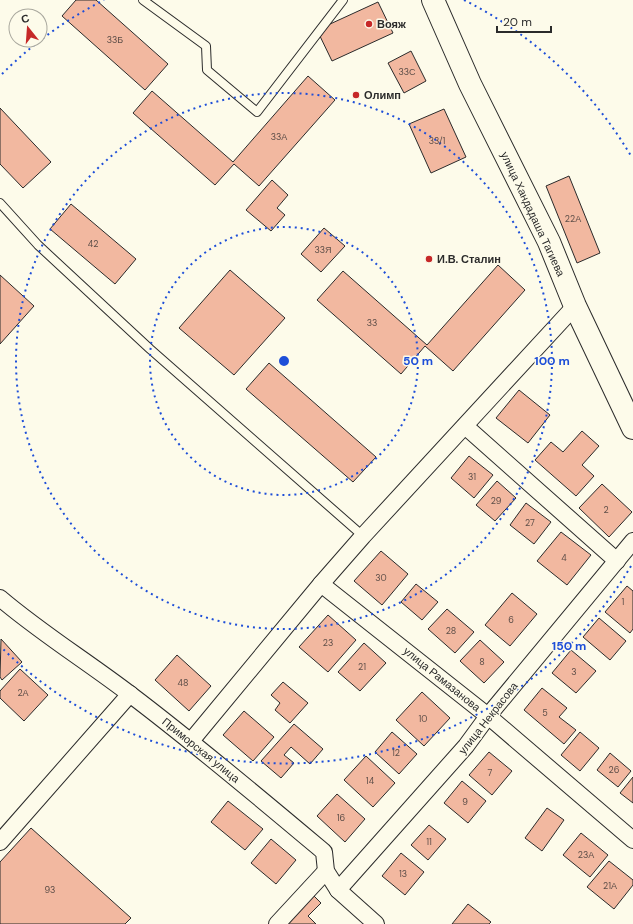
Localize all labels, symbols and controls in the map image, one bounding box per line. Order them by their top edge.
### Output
north arrow [8,8,48,48]
scale bar [497,8,551,34]
text: С [19,11,31,26]
text: 20 m [503,14,532,30]
place label: Вояж [377,17,406,31]
marker: Вояж [364,19,374,29]
house number: 33Б [107,34,123,46]
house number: 33С [398,66,416,78]
place label: Олимп [364,88,401,102]
marker: Олимп [351,90,361,100]
house number: 33А [271,131,287,143]
house number: 33/1 [429,135,445,147]
street label: улица Хандадаша Тагиева [498,149,568,279]
house number: 22А [565,213,581,225]
house number: 42 [88,238,98,250]
house number: 33Я [314,244,332,256]
place label: И.В. Сталин [437,252,501,266]
marker: И.В. Сталин [424,254,434,264]
house number: 33 [367,317,377,329]
text: 50 m [403,353,433,369]
text: 100 m [534,353,570,369]
centre of rings [277,354,291,368]
house number: 31 [468,471,476,483]
house number: 29 [491,495,502,507]
house number: 2 [603,504,609,516]
house number: 27 [525,517,535,529]
house number: 4 [561,552,567,564]
house number: 30 [375,572,387,584]
house number: 1 [622,596,625,608]
house number: 6 [508,614,514,626]
house number: 28 [446,625,456,637]
house number: 23 [323,637,333,649]
text: 150 m [552,638,586,654]
street label: улица Рамазанова [401,644,484,715]
house number: 8 [479,656,485,668]
house number: 21 [358,661,366,673]
house number: 3 [571,666,577,678]
house number: 48 [178,677,188,689]
street label: улица Некрасова [455,678,521,757]
house number: 2А [17,687,29,699]
house number: 5 [542,707,548,719]
house number: 10 [419,713,427,725]
street label: Приморская улица [159,714,243,786]
house number: 12 [392,747,400,759]
house number: 26 [609,764,620,776]
house number: 7 [488,767,493,779]
house number: 14 [366,775,375,787]
house number: 9 [462,796,468,808]
house number: 16 [337,812,346,824]
house number: 11 [426,836,432,848]
house number: 23А [578,849,594,861]
house number: 13 [399,868,407,880]
house number: 21А [603,880,617,892]
house number: 93 [45,884,55,896]

